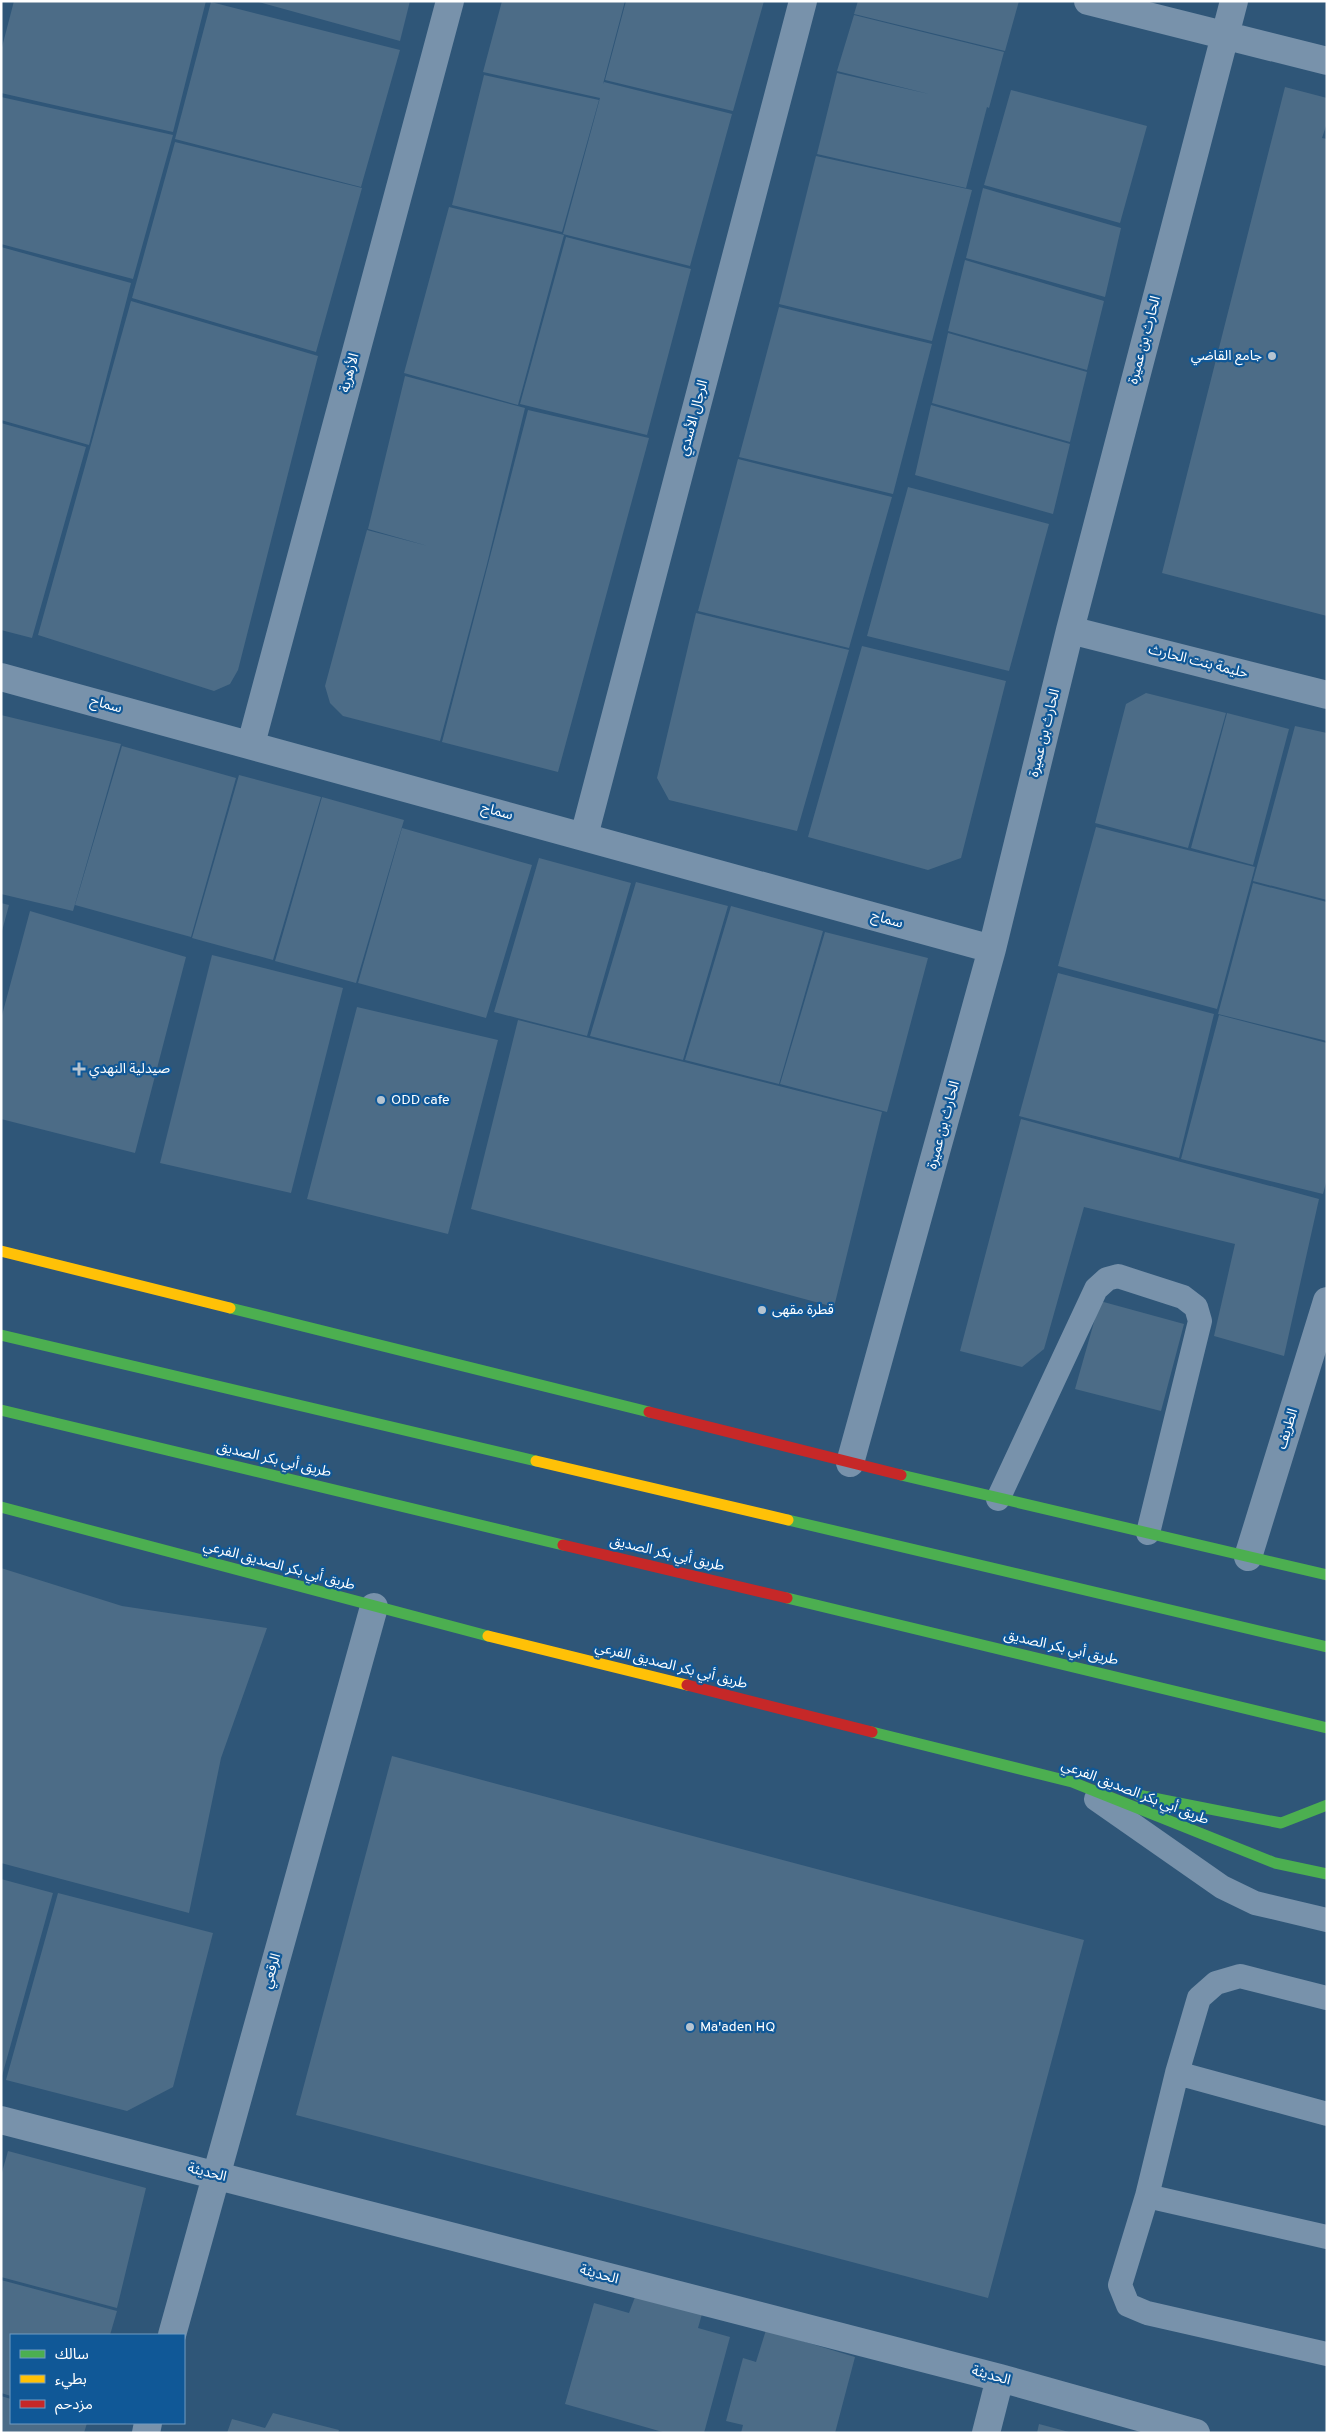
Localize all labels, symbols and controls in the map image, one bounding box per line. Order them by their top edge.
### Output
street label: الحارث بن عميرة [1125,294,1165,386]
place label: جامع القاضي [1191,348,1262,366]
marker: جامع القاضي [1266,350,1278,362]
street label: الأزهرية [336,351,363,395]
street label: الرجال الأسدي [675,378,713,458]
street label: حليمة بنت الحارث [1146,641,1250,683]
street label: الحارث بن عميرة [1026,687,1064,779]
street label: سماح [88,693,124,718]
street label: سماح [479,800,515,825]
street label: سماح [869,907,905,934]
place label: صيدلية النهدي [89,1061,171,1079]
marker: صيدلية النهدي [73,1063,85,1075]
street label: الحارث بن عميرة [924,1079,964,1171]
place label: ODD cafe [391,1092,450,1109]
marker: ODD cafe [375,1094,387,1106]
place label: قطرة مقهى [772,1302,834,1319]
marker: قطرة مقهى [756,1304,768,1316]
street label: الطريف [1274,1407,1302,1451]
street label: طريق أبي بكر الصديق [215,1437,333,1483]
street label: طريق أبي بكر الصديق [608,1531,726,1577]
street label: طريق أبي بكر الصديق الفرعي [201,1536,357,1596]
street label: طريق أبي بكر الصديق [1002,1625,1120,1671]
street label: طريق أبي بكر الصديق الفرعي [593,1637,749,1694]
street label: طريق أبي بكر الصديق الفرعي [1058,1755,1212,1830]
street label: الرقعي [259,1951,286,1991]
place label: Ma'aden HQ [700,2019,776,2036]
marker: Ma'aden HQ [684,2021,696,2033]
street label: الحديثة [186,2160,228,2186]
street label: الحديثة [578,2262,620,2288]
legend [10,2334,185,2424]
text: سالك [55,2346,89,2365]
street label: الحديثة [970,2363,1012,2389]
text: بطيء [55,2371,87,2390]
text: مزدحم [55,2396,93,2415]

